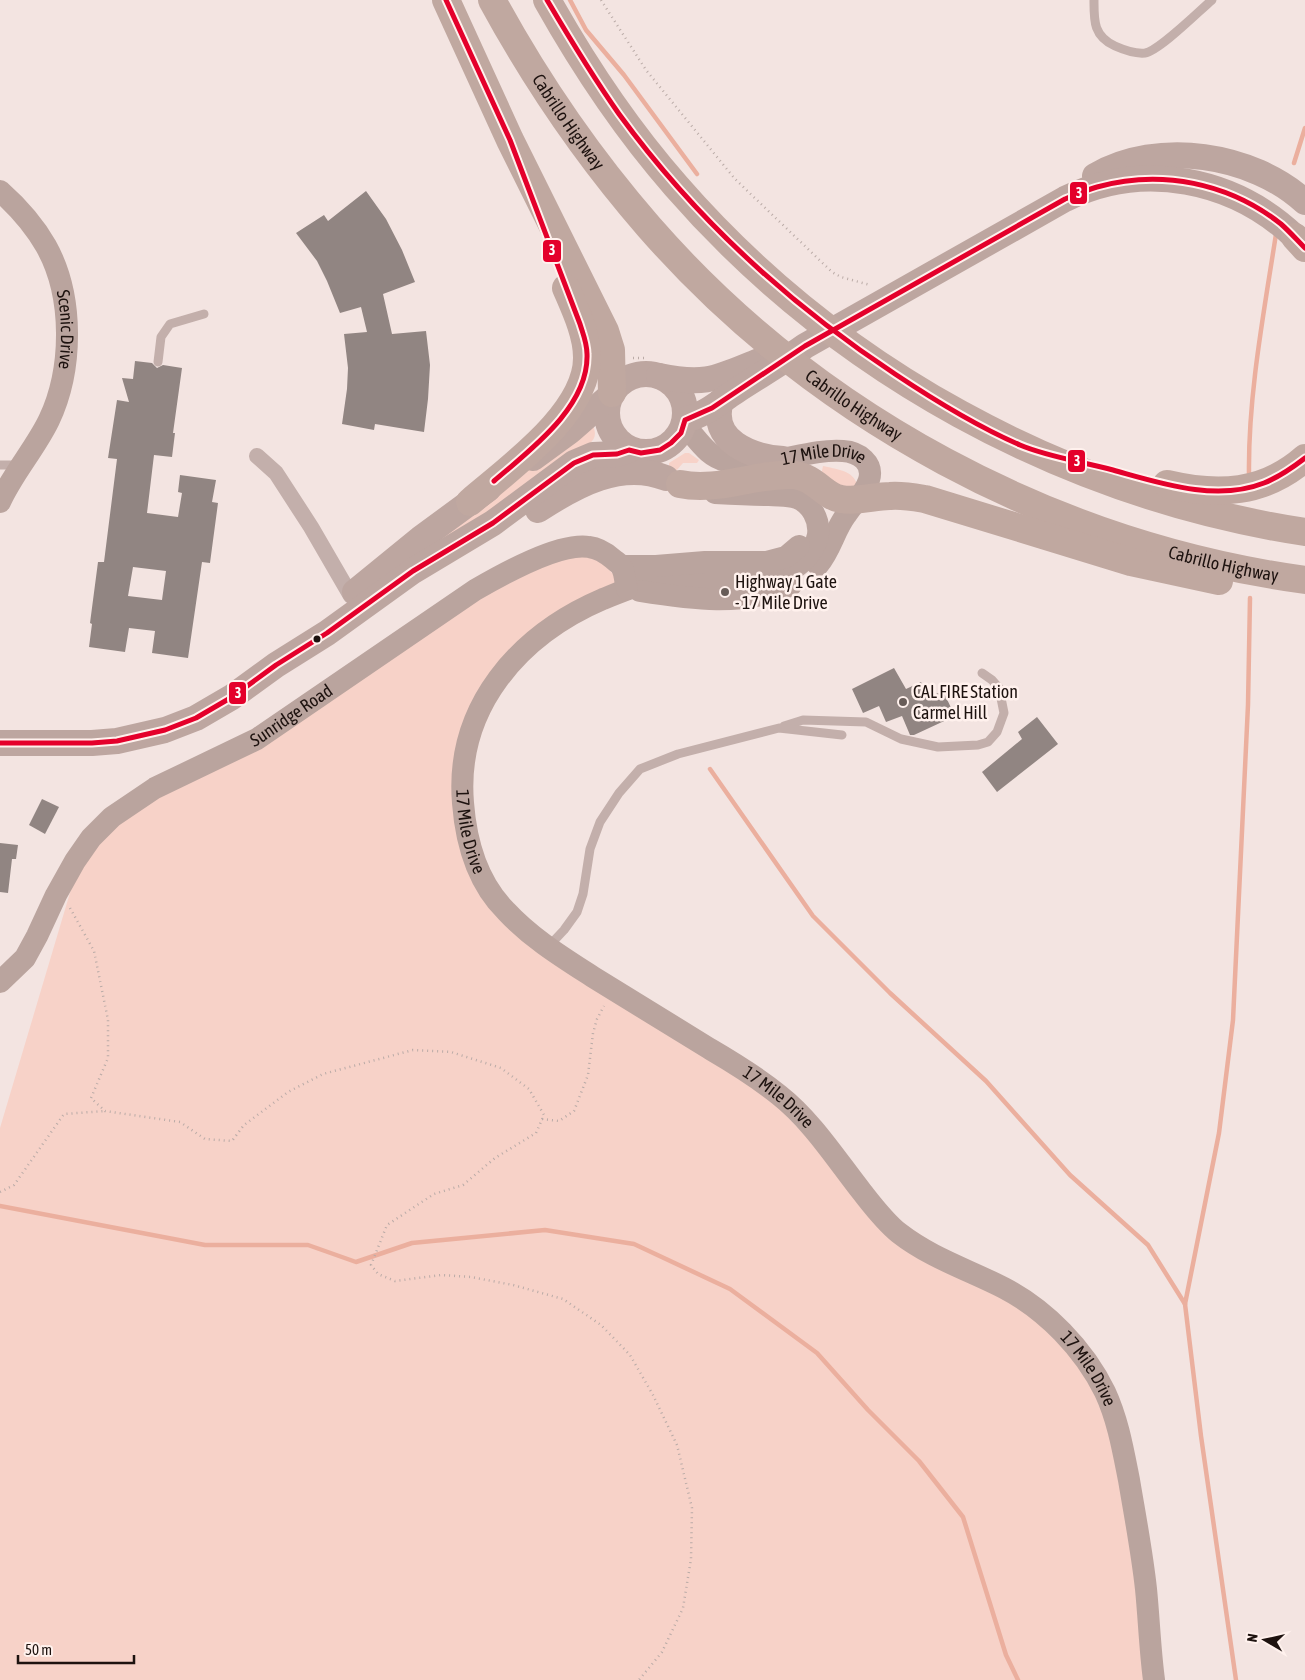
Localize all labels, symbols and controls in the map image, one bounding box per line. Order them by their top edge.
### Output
street label: Cabrillo Highway [528,70,609,174]
line badge: 3 [1069,181,1088,205]
text: 3 [1076,185,1082,201]
line badge: 3 [542,239,562,263]
text: 3 [549,242,555,258]
street label: Scenic Drive [53,288,78,371]
street label: Cabrillo Highway [801,365,906,445]
street label: 17 Mile Drive [779,440,871,469]
line badge: 3 [1067,449,1086,473]
text: 3 [1074,453,1080,469]
street label: Cabrillo Highway [1166,541,1280,586]
place label: Highway 1 Gate - 17 Mile Drive [735,571,837,613]
marker: Highway 1 Gate - 17 Mile Drive [719,586,731,598]
unlabelled marker [312,634,322,644]
street label: Sunridge Road [247,680,336,751]
line badge: 3 [228,681,247,705]
place label: CAL FIRE Station Carmel Hill [913,681,1018,723]
text: 3 [235,685,241,701]
marker: CAL FIRE Station Carmel Hill [897,696,909,708]
street label: 17 Mile Drive [452,789,490,877]
street label: 17 Mile Drive [739,1061,819,1132]
street label: 17 Mile Drive [1057,1326,1121,1409]
north arrow [1240,1615,1290,1665]
scale bar [18,1632,134,1664]
text: N [1244,1633,1261,1643]
text: 50 m [25,1641,52,1658]

